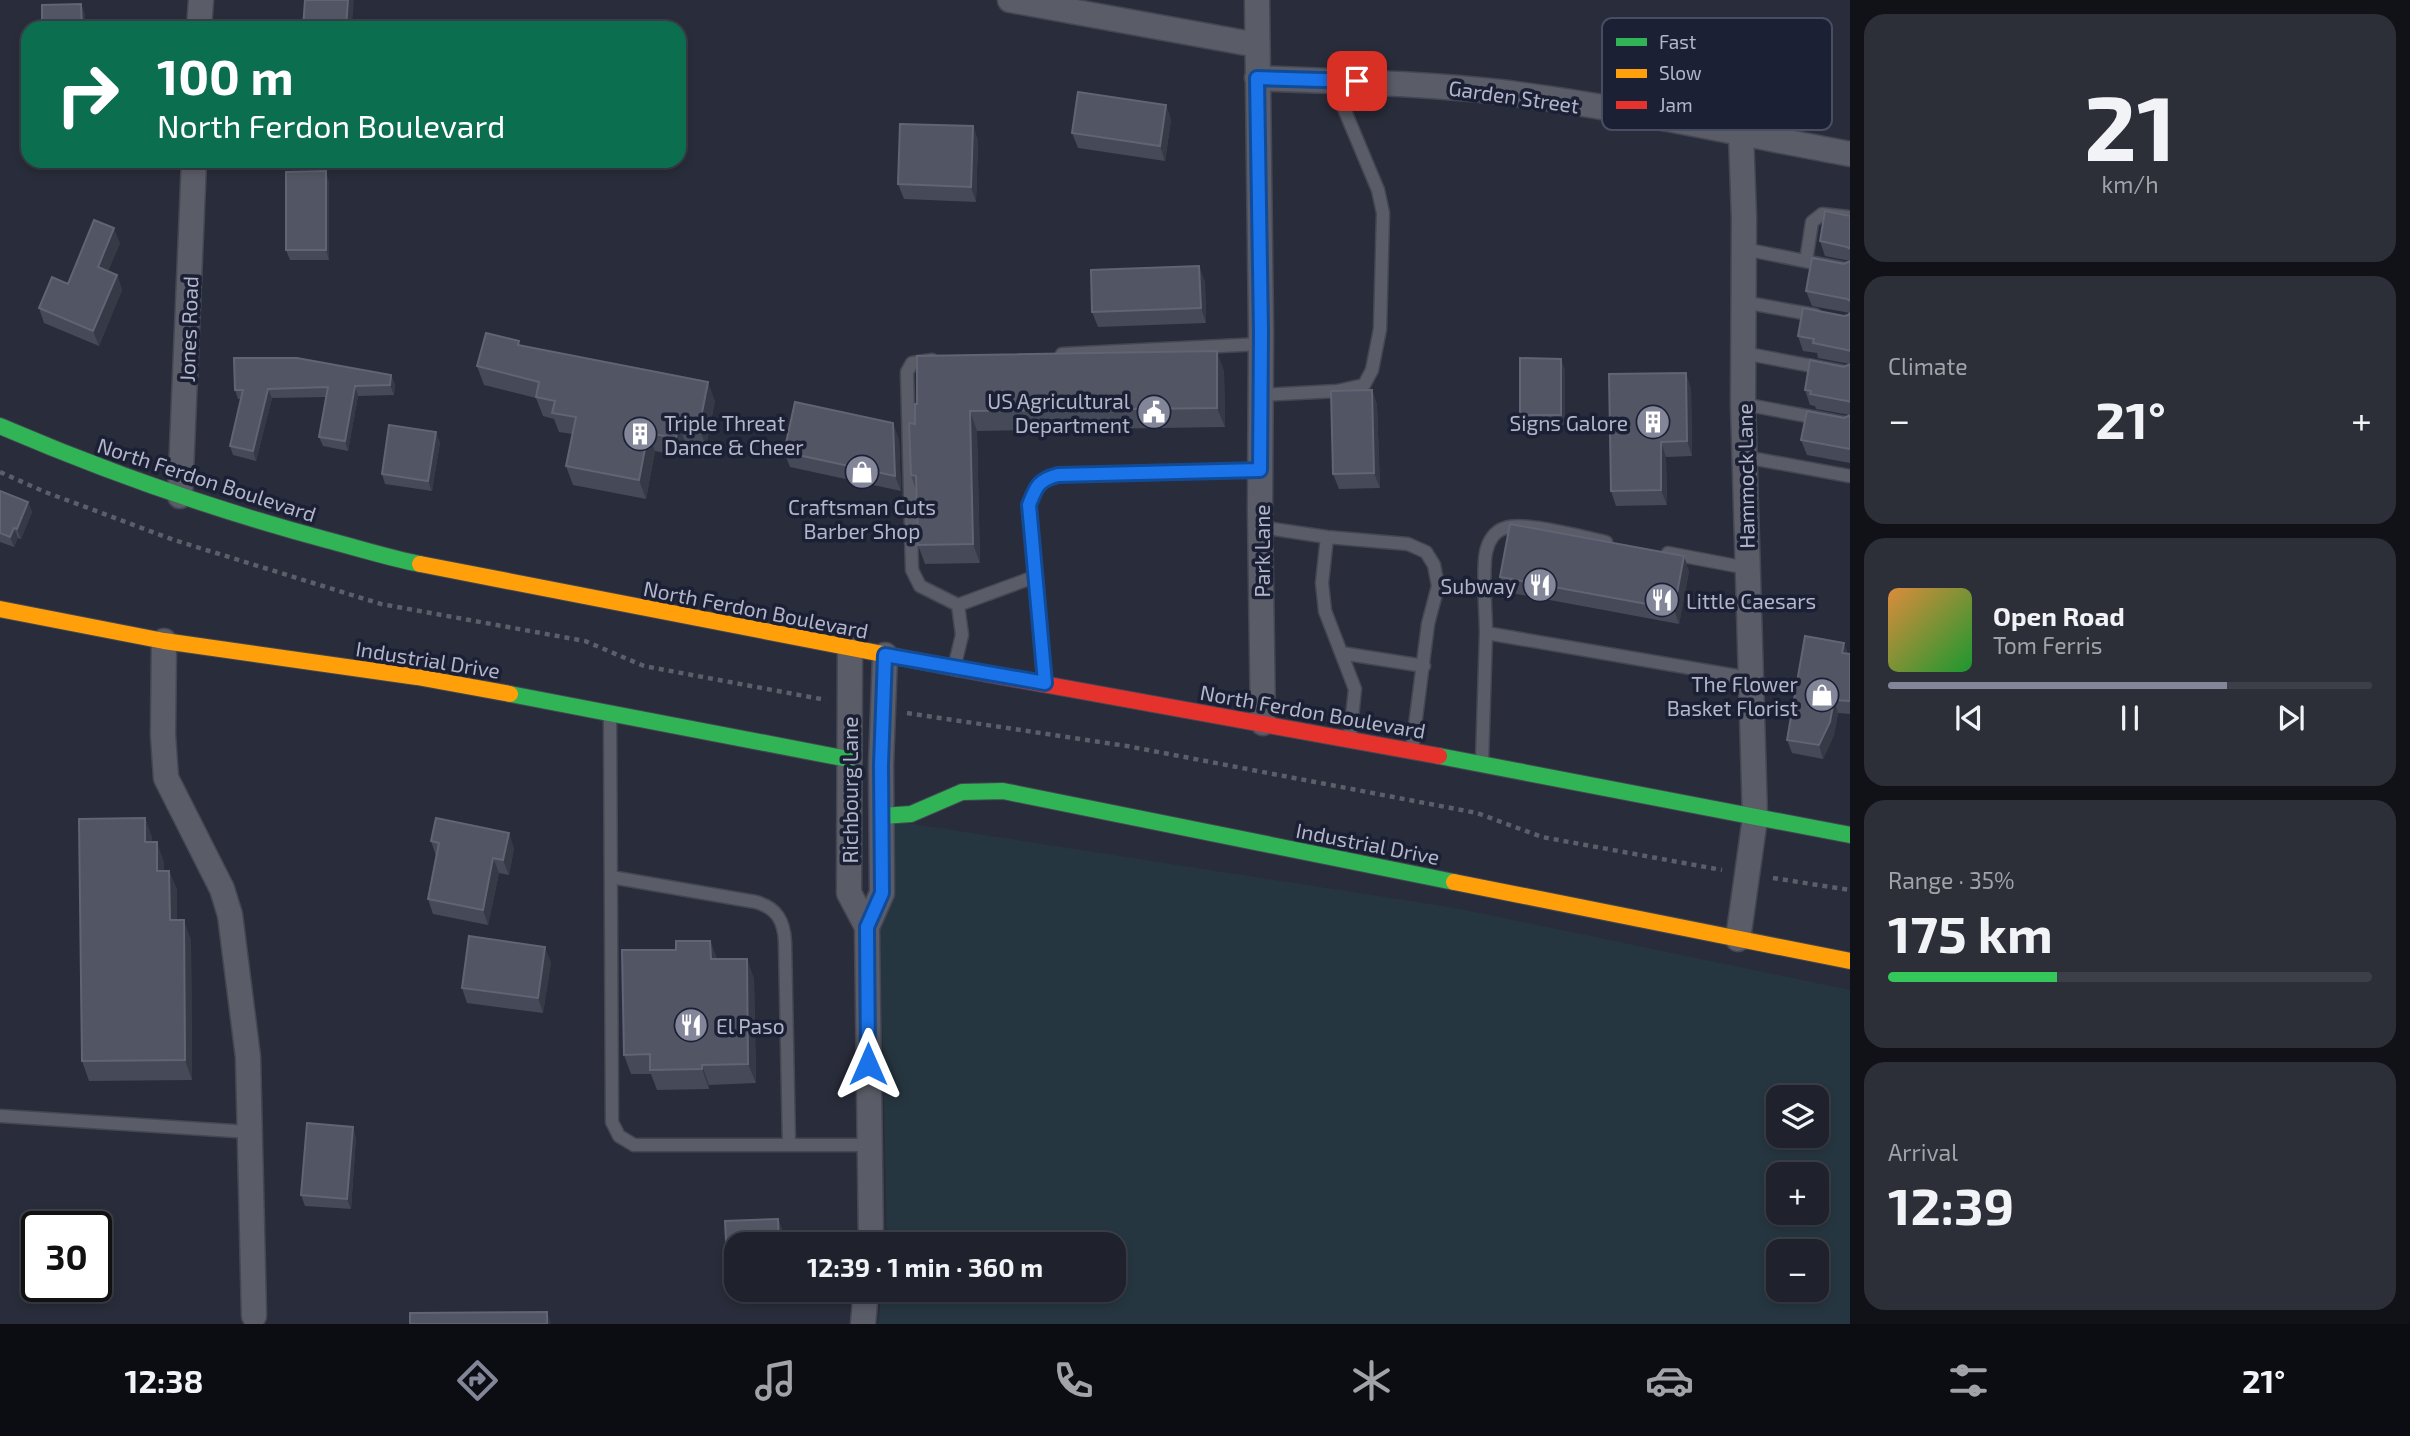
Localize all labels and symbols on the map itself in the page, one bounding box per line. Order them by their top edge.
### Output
legend [1602,18,1832,130]
text: Fast [1659,30,1696,53]
pin [1327,51,1387,111]
text: Slow [1659,61,1702,84]
street label: Garden Street [1447,74,1581,118]
text: Jam [1659,93,1693,116]
street label: Jones Road [174,275,202,383]
place label: US Agricultural Department [987,388,1131,437]
public building icon: US Agricultural Department [1135,393,1173,431]
building icon: Signs Galore [1634,403,1672,441]
street label: Hammock Lane [1731,403,1759,549]
place label: Triple Threat Dance & Cheer [664,410,804,459]
place label: Signs Galore [1509,410,1628,435]
building icon: Triple Threat Dance & Cheer [621,415,659,453]
street label: North Ferdon Boulevard [94,432,320,526]
shop icon: Craftsman Cuts Barber Shop [843,453,881,491]
place label: Craftsman Cuts Barber Shop [788,494,936,543]
street label: Park Lane [1249,504,1274,598]
restaurant icon: Subway [1521,566,1559,604]
place label: Subway [1440,573,1516,598]
street label: North Ferdon Boulevard [641,575,871,643]
restaurant icon: Little Caesars [1643,581,1681,619]
place label: Little Caesars [1686,588,1816,613]
street label: Industrial Drive [354,635,502,683]
place label: The Flower Basket Florist [1667,671,1799,720]
shop icon: The Flower Basket Florist [1803,676,1841,714]
street label: North Ferdon Boulevard [1198,679,1428,743]
street label: Richbourg Lane [837,716,862,864]
street label: Industrial Drive [1294,817,1442,869]
restaurant icon: El Paso [672,1006,710,1044]
place label: El Paso [716,1013,785,1038]
position arrow [831,1027,905,1101]
speed limit sign: 30 [21,1211,112,1302]

